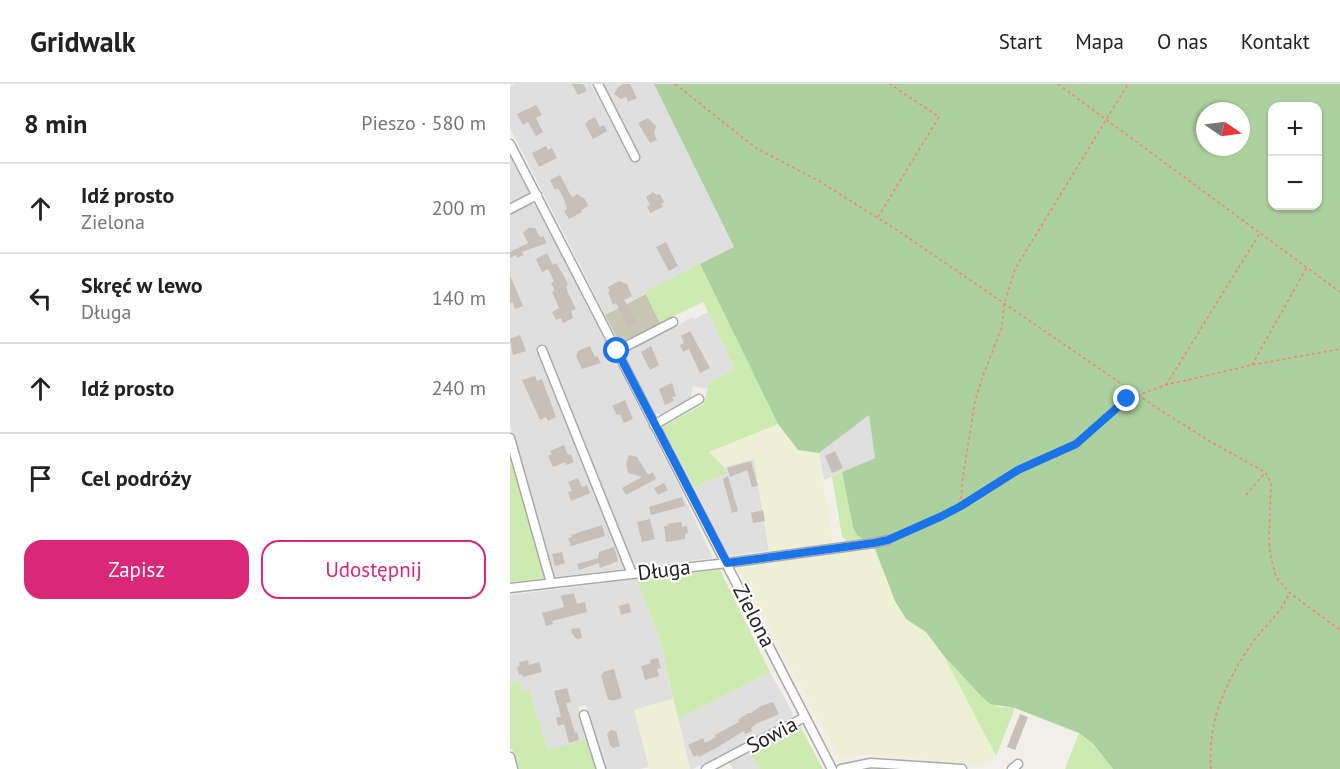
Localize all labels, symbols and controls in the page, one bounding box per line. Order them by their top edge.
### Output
text: Gridwalk [30,23,136,60]
text: Start [999,28,1042,55]
text: Mapa [1075,28,1124,55]
text: O nas [1157,28,1208,55]
text: Kontakt [1241,28,1310,55]
north arrow [1196,102,1250,156]
map controls [1268,102,1322,210]
button: + [1268,102,1322,156]
text: 8 min [24,107,87,140]
text: Pieszo · 580 m [361,110,486,136]
button: − [1268,156,1322,210]
text: Idź prosto [81,181,174,209]
icon: ahead [24,192,57,225]
text: 200 m [432,195,486,221]
text: Zielona [81,209,145,235]
text: Skręć w lewo [81,271,202,299]
icon: left [24,282,57,315]
text: 140 m [432,285,486,311]
text: Długa [81,299,131,325]
route start [603,337,629,363]
icon: ahead [24,372,57,405]
text: Idź prosto [81,374,174,402]
text: 240 m [432,375,486,401]
route end [1113,385,1139,411]
icon: arrive [24,462,57,495]
text: Cel podróży [81,464,191,492]
button: Zapisz [24,540,249,599]
button: Udostępnij [261,540,486,599]
street label: Długa [636,553,692,586]
street label: Zielona [727,580,782,652]
street label: Sowia [742,710,802,759]

